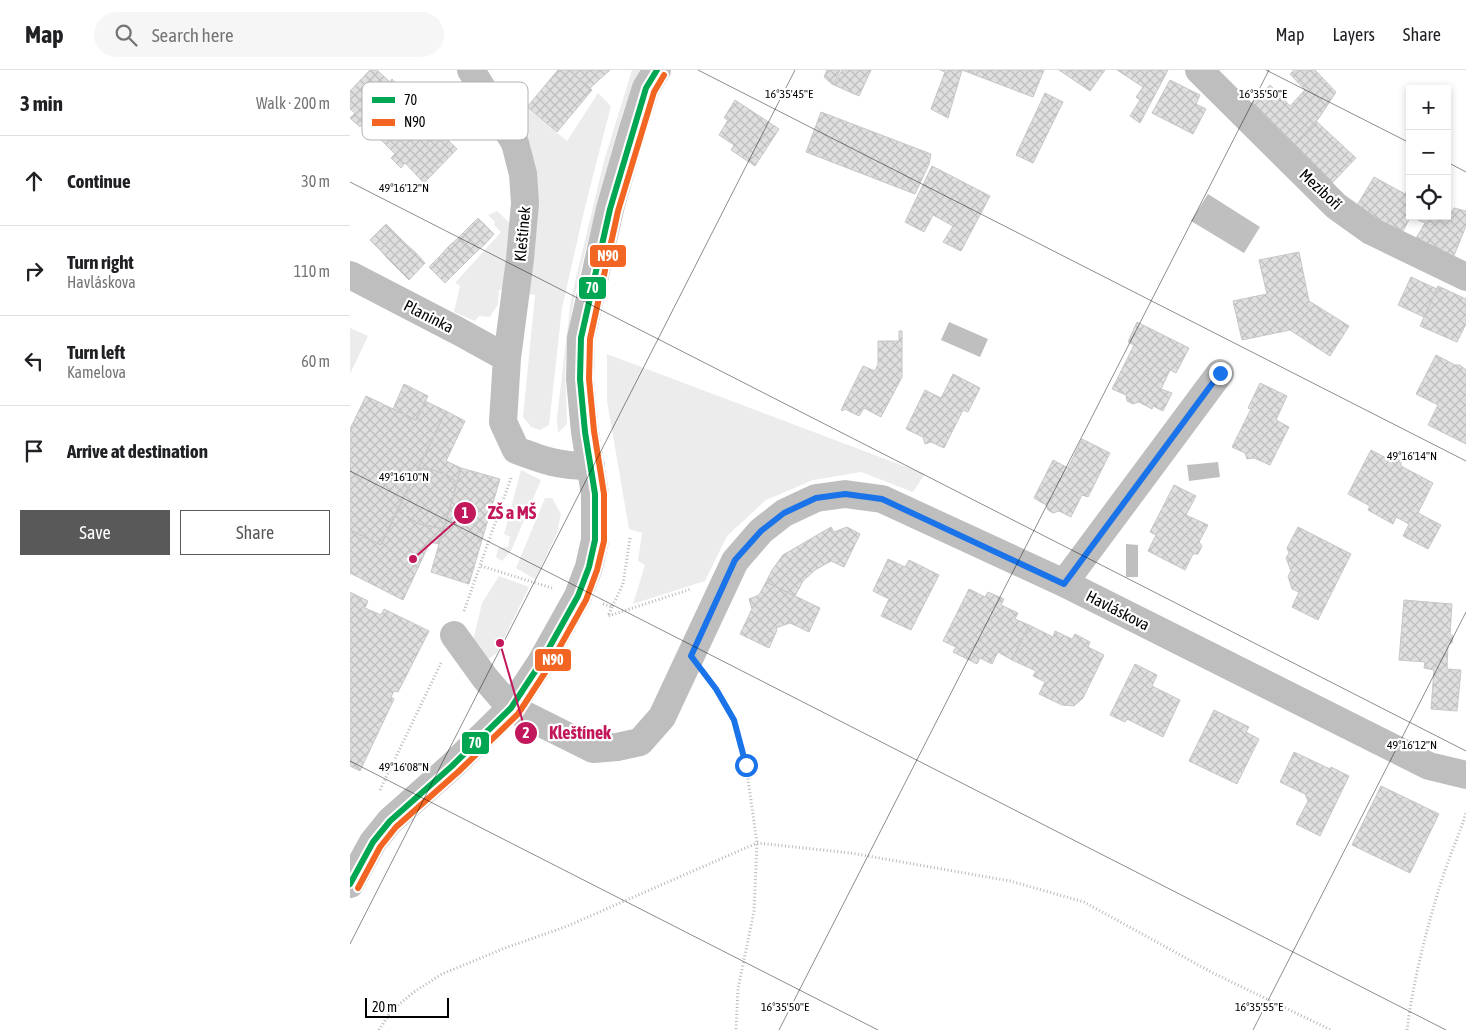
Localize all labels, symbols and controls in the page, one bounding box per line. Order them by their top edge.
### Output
search box [94,12,444,57]
text: Map [25,21,64,48]
icon: search [112,21,140,49]
text: Search here [152,24,234,46]
text: Map [1275,24,1304,45]
text: Layers [1332,24,1375,45]
text: Share [1403,24,1441,45]
legend [362,82,528,140]
map controls [1406,85,1451,220]
button: + [1406,85,1451,130]
text: 16°35'45"E [765,87,813,101]
text: 16°35'50"E [1239,87,1287,101]
text: 3 min [20,91,63,115]
text: 70 [404,92,418,108]
text: Walk · 200 m [256,94,330,112]
text: N90 [404,114,426,130]
button: − [1406,130,1451,175]
street label: Meziboří [1296,165,1346,213]
icon: ahead [20,167,48,195]
text: Continue [67,170,131,192]
text: 30 m [301,172,330,190]
button: locate [1406,175,1451,220]
text: 49°16'12"N [379,181,429,195]
street label: Kleštínek [511,206,533,262]
line badge: N90 [589,244,627,268]
text: N90 [597,248,619,264]
text: Turn right [67,251,134,273]
icon: right [20,257,48,285]
text: 110 m [294,262,330,280]
text: Havláskova [67,273,136,291]
line badge: 70 [578,276,607,300]
text: 70 [585,280,599,296]
street label: Planinka [401,296,457,336]
text: Turn left [67,341,125,363]
icon: left [20,347,48,375]
text: 60 m [301,352,330,370]
route end [1209,362,1232,385]
text: Kamelova [67,363,126,381]
icon: arrive [20,437,48,465]
text: Arrive at destination [67,440,208,462]
text: 49°16'14"N [1387,449,1437,463]
text: 49°16'10"N [379,470,429,484]
callout: ZŠ a MŠ [453,497,546,530]
text: ZŠ a MŠ [488,502,537,523]
text: 1 [461,504,469,521]
button: Save [20,510,170,555]
button: Share [180,510,330,555]
street label: Havláskova [1083,586,1153,634]
line badge: N90 [534,648,572,672]
text: N90 [542,652,564,668]
callout: Kleštínek [514,716,621,749]
text: Kleštínek [549,722,612,743]
text: 2 [522,724,530,741]
line badge: 70 [461,731,490,755]
text: 70 [468,735,482,751]
text: 49°16'12"N [1387,738,1437,752]
route start [735,754,758,777]
text: 49°16'08"N [379,760,429,774]
scale bar [365,995,449,1018]
text: 20 m [372,999,397,1015]
text: 16°35'50"E [761,1000,809,1014]
text: 16°35'55"E [1235,1000,1283,1014]

